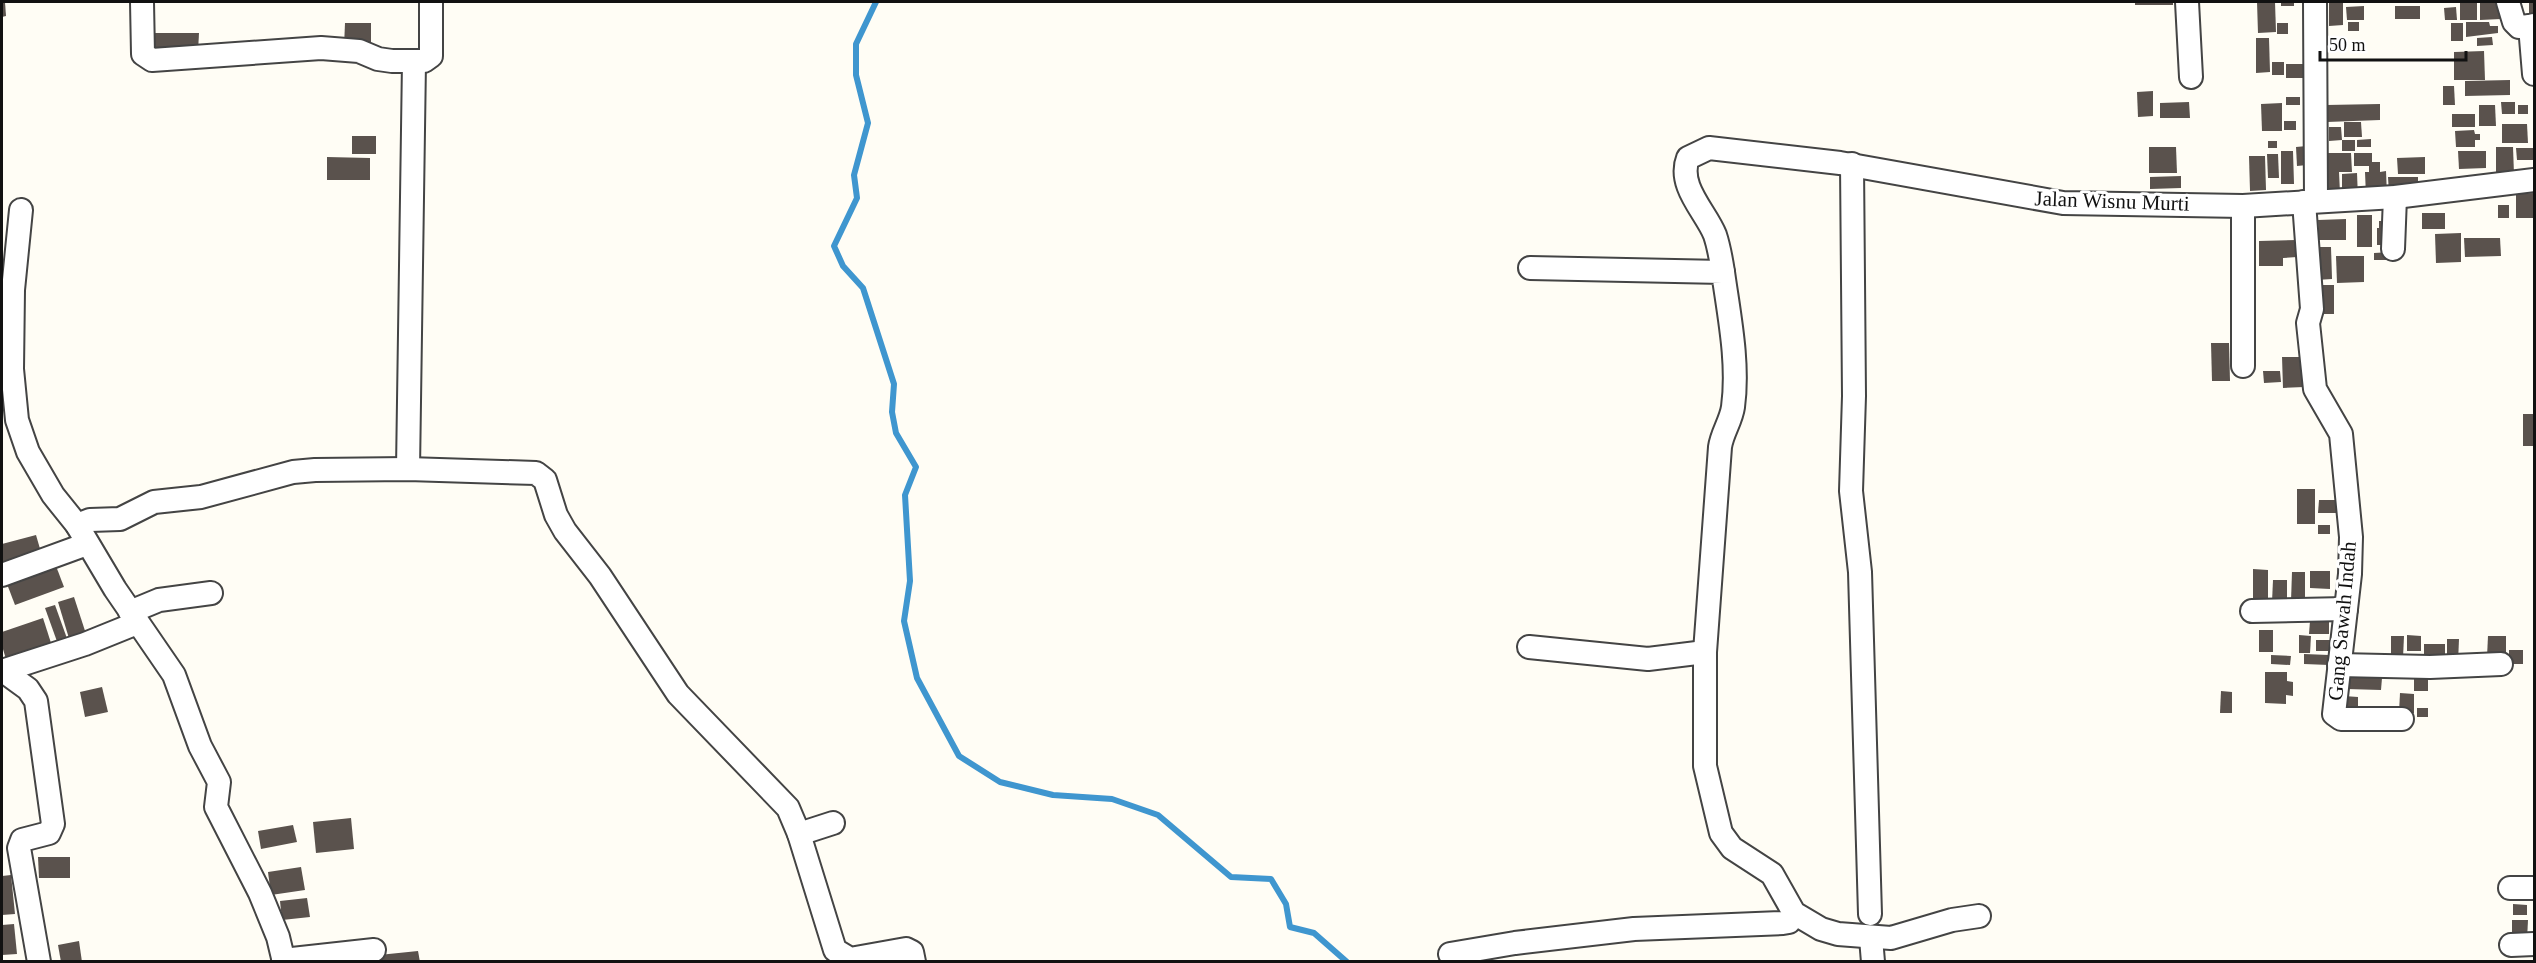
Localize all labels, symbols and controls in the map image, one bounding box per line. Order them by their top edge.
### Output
scale bar [2320,24,2466,62]
text: 50 m [2329,35,2366,55]
street label: Jalan Wisnu Murti [2034,186,2190,216]
street label: Gang Sawah Indah [2323,540,2361,702]

